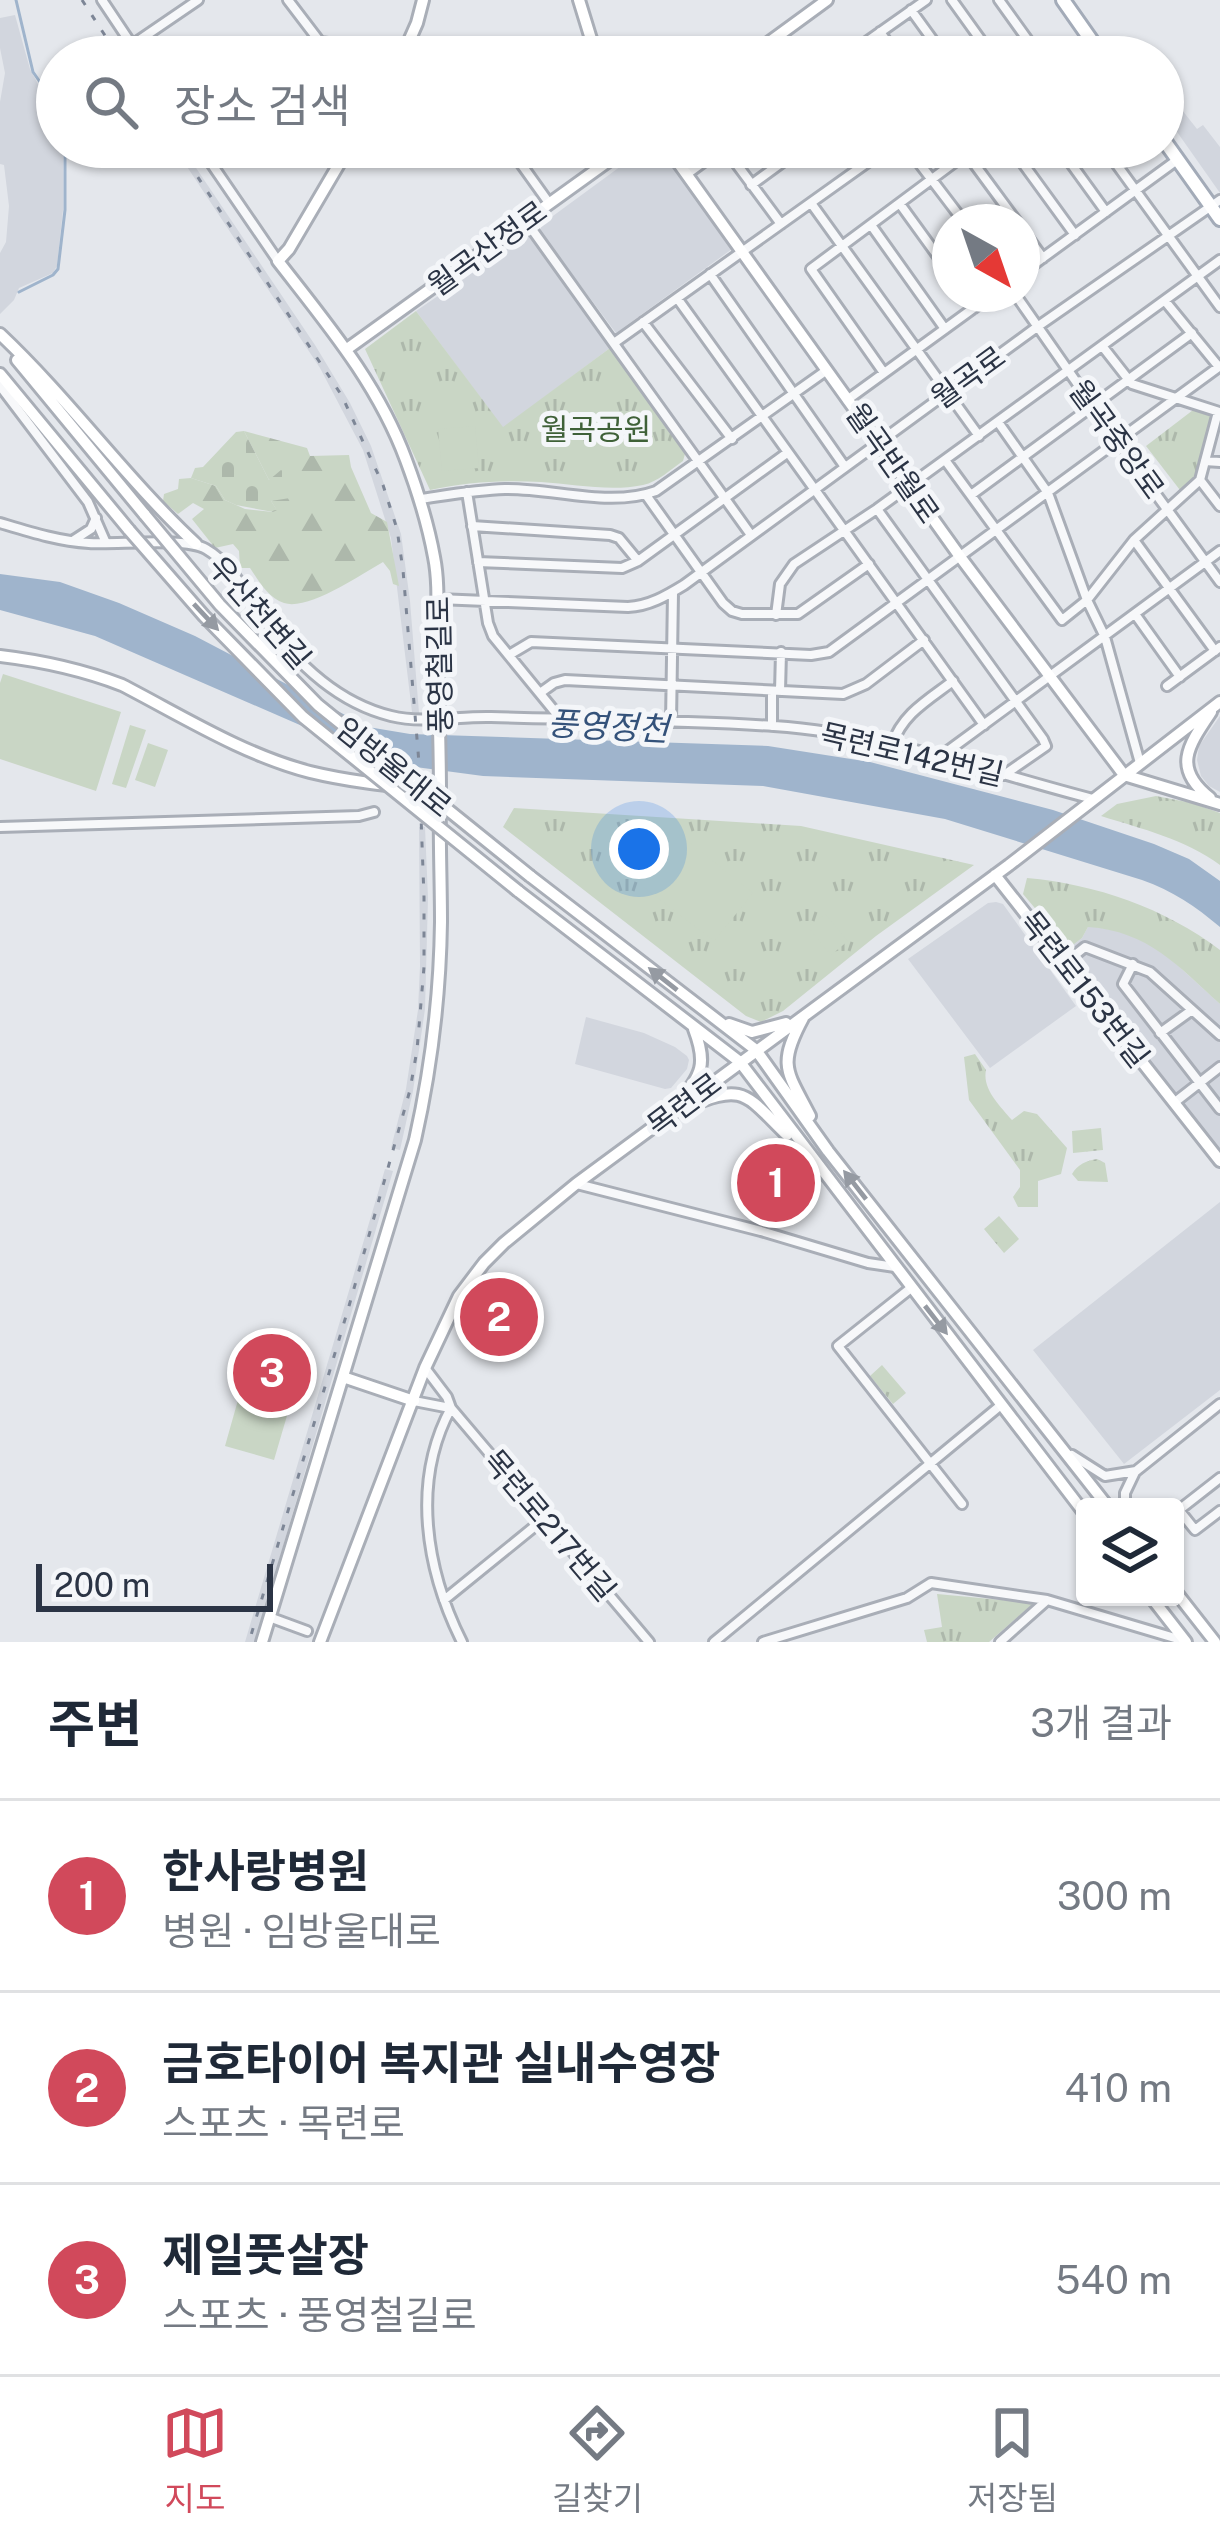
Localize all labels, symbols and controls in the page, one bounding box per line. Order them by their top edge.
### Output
search box [36,36,1184,168]
icon: search [78,69,144,135]
text: 장소 검색 [174,79,351,132]
street label: 월곡산정로 [421,193,553,303]
north arrow [932,204,1040,312]
street label: 월곡로 [924,338,1012,416]
street label: 월곡중앙로 [1062,373,1172,505]
street label: 월곡반월로 [839,396,947,530]
park label: 월곡공원 [541,411,651,447]
street label: 우산천변길 [201,548,319,676]
street label: 풍영철길로 [420,596,458,734]
one-way arrow [192,603,219,632]
water label: 풍영정천 [546,704,673,748]
street label: 임방울대로 [329,710,459,824]
street label: 목련로142번길 [817,715,1007,793]
your location [609,819,669,879]
street label: 목련로153번길 [1013,904,1157,1074]
one-way arrow [648,967,679,992]
street label: 목련로 [640,1065,728,1143]
pin: 1 [737,1138,815,1228]
one-way arrow [843,1170,868,1201]
pin: 2 [460,1272,538,1362]
one-way arrow [923,1305,948,1336]
pin: 3 [233,1328,311,1418]
street label: 목련로217번길 [476,1442,624,1608]
map controls [1076,1498,1184,1606]
button: layers [1076,1498,1184,1606]
scale bar [36,1558,273,1611]
text: 200 m [54,1566,150,1604]
text: 주변 [48,1694,142,1753]
text: 3개 결과 [1030,1700,1172,1746]
text: 한사랑병원 [162,1844,369,1897]
text: 1 [79,1873,95,1919]
text: 300 m [1057,1873,1172,1919]
text: 병원 · 임방울대로 [162,1908,441,1954]
text: 금호타이어 복지관 실내수영장 [162,2036,721,2089]
text: 2 [75,2065,99,2111]
text: 410 m [1065,2065,1172,2111]
text: 스포츠 · 목련로 [162,2100,405,2146]
text: 제일풋살장 [162,2228,369,2281]
text: 3 [74,2257,100,2303]
text: 540 m [1055,2257,1172,2303]
text: 스포츠 · 풍영철길로 [162,2292,477,2338]
tab: 지도 [162,2400,228,2520]
tab: 길찾기 [552,2400,643,2520]
tab: 저장됨 [967,2400,1058,2520]

